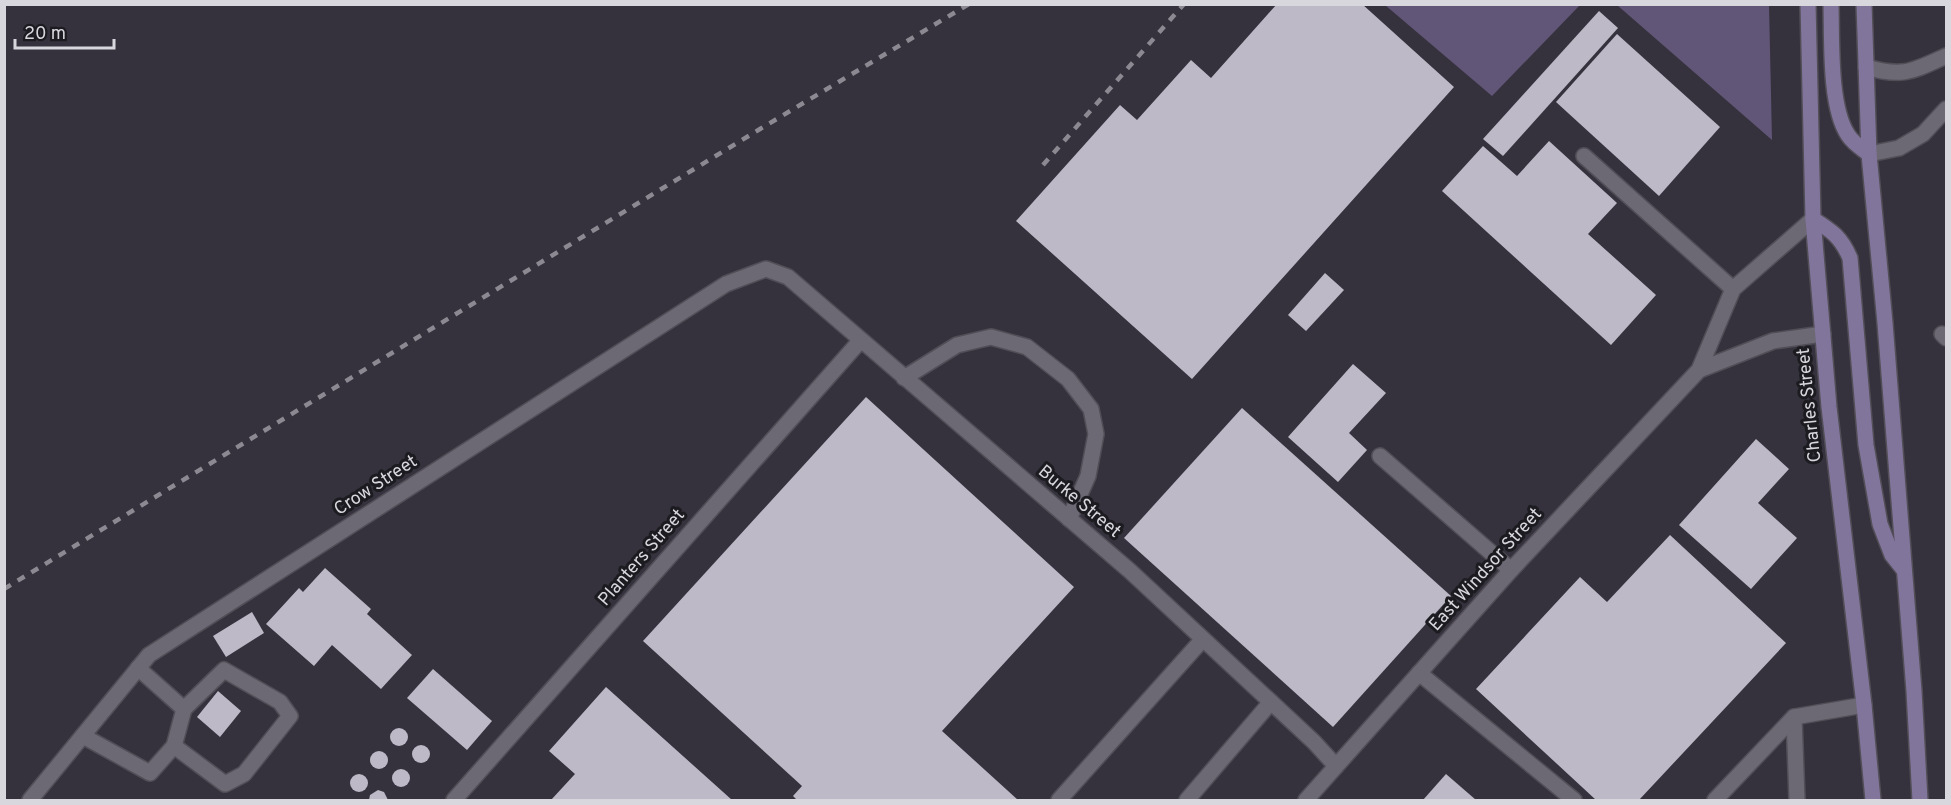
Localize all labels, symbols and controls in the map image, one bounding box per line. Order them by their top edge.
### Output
scale bar [15,12,114,50]
text: 20 m [24,23,66,46]
street label: Charles Street [1793,347,1827,463]
street label: Crow Street [330,451,422,521]
street label: Burke Street [1033,461,1125,543]
street label: East Windsor Street [1424,503,1548,637]
street label: Planters Street [594,505,690,611]

